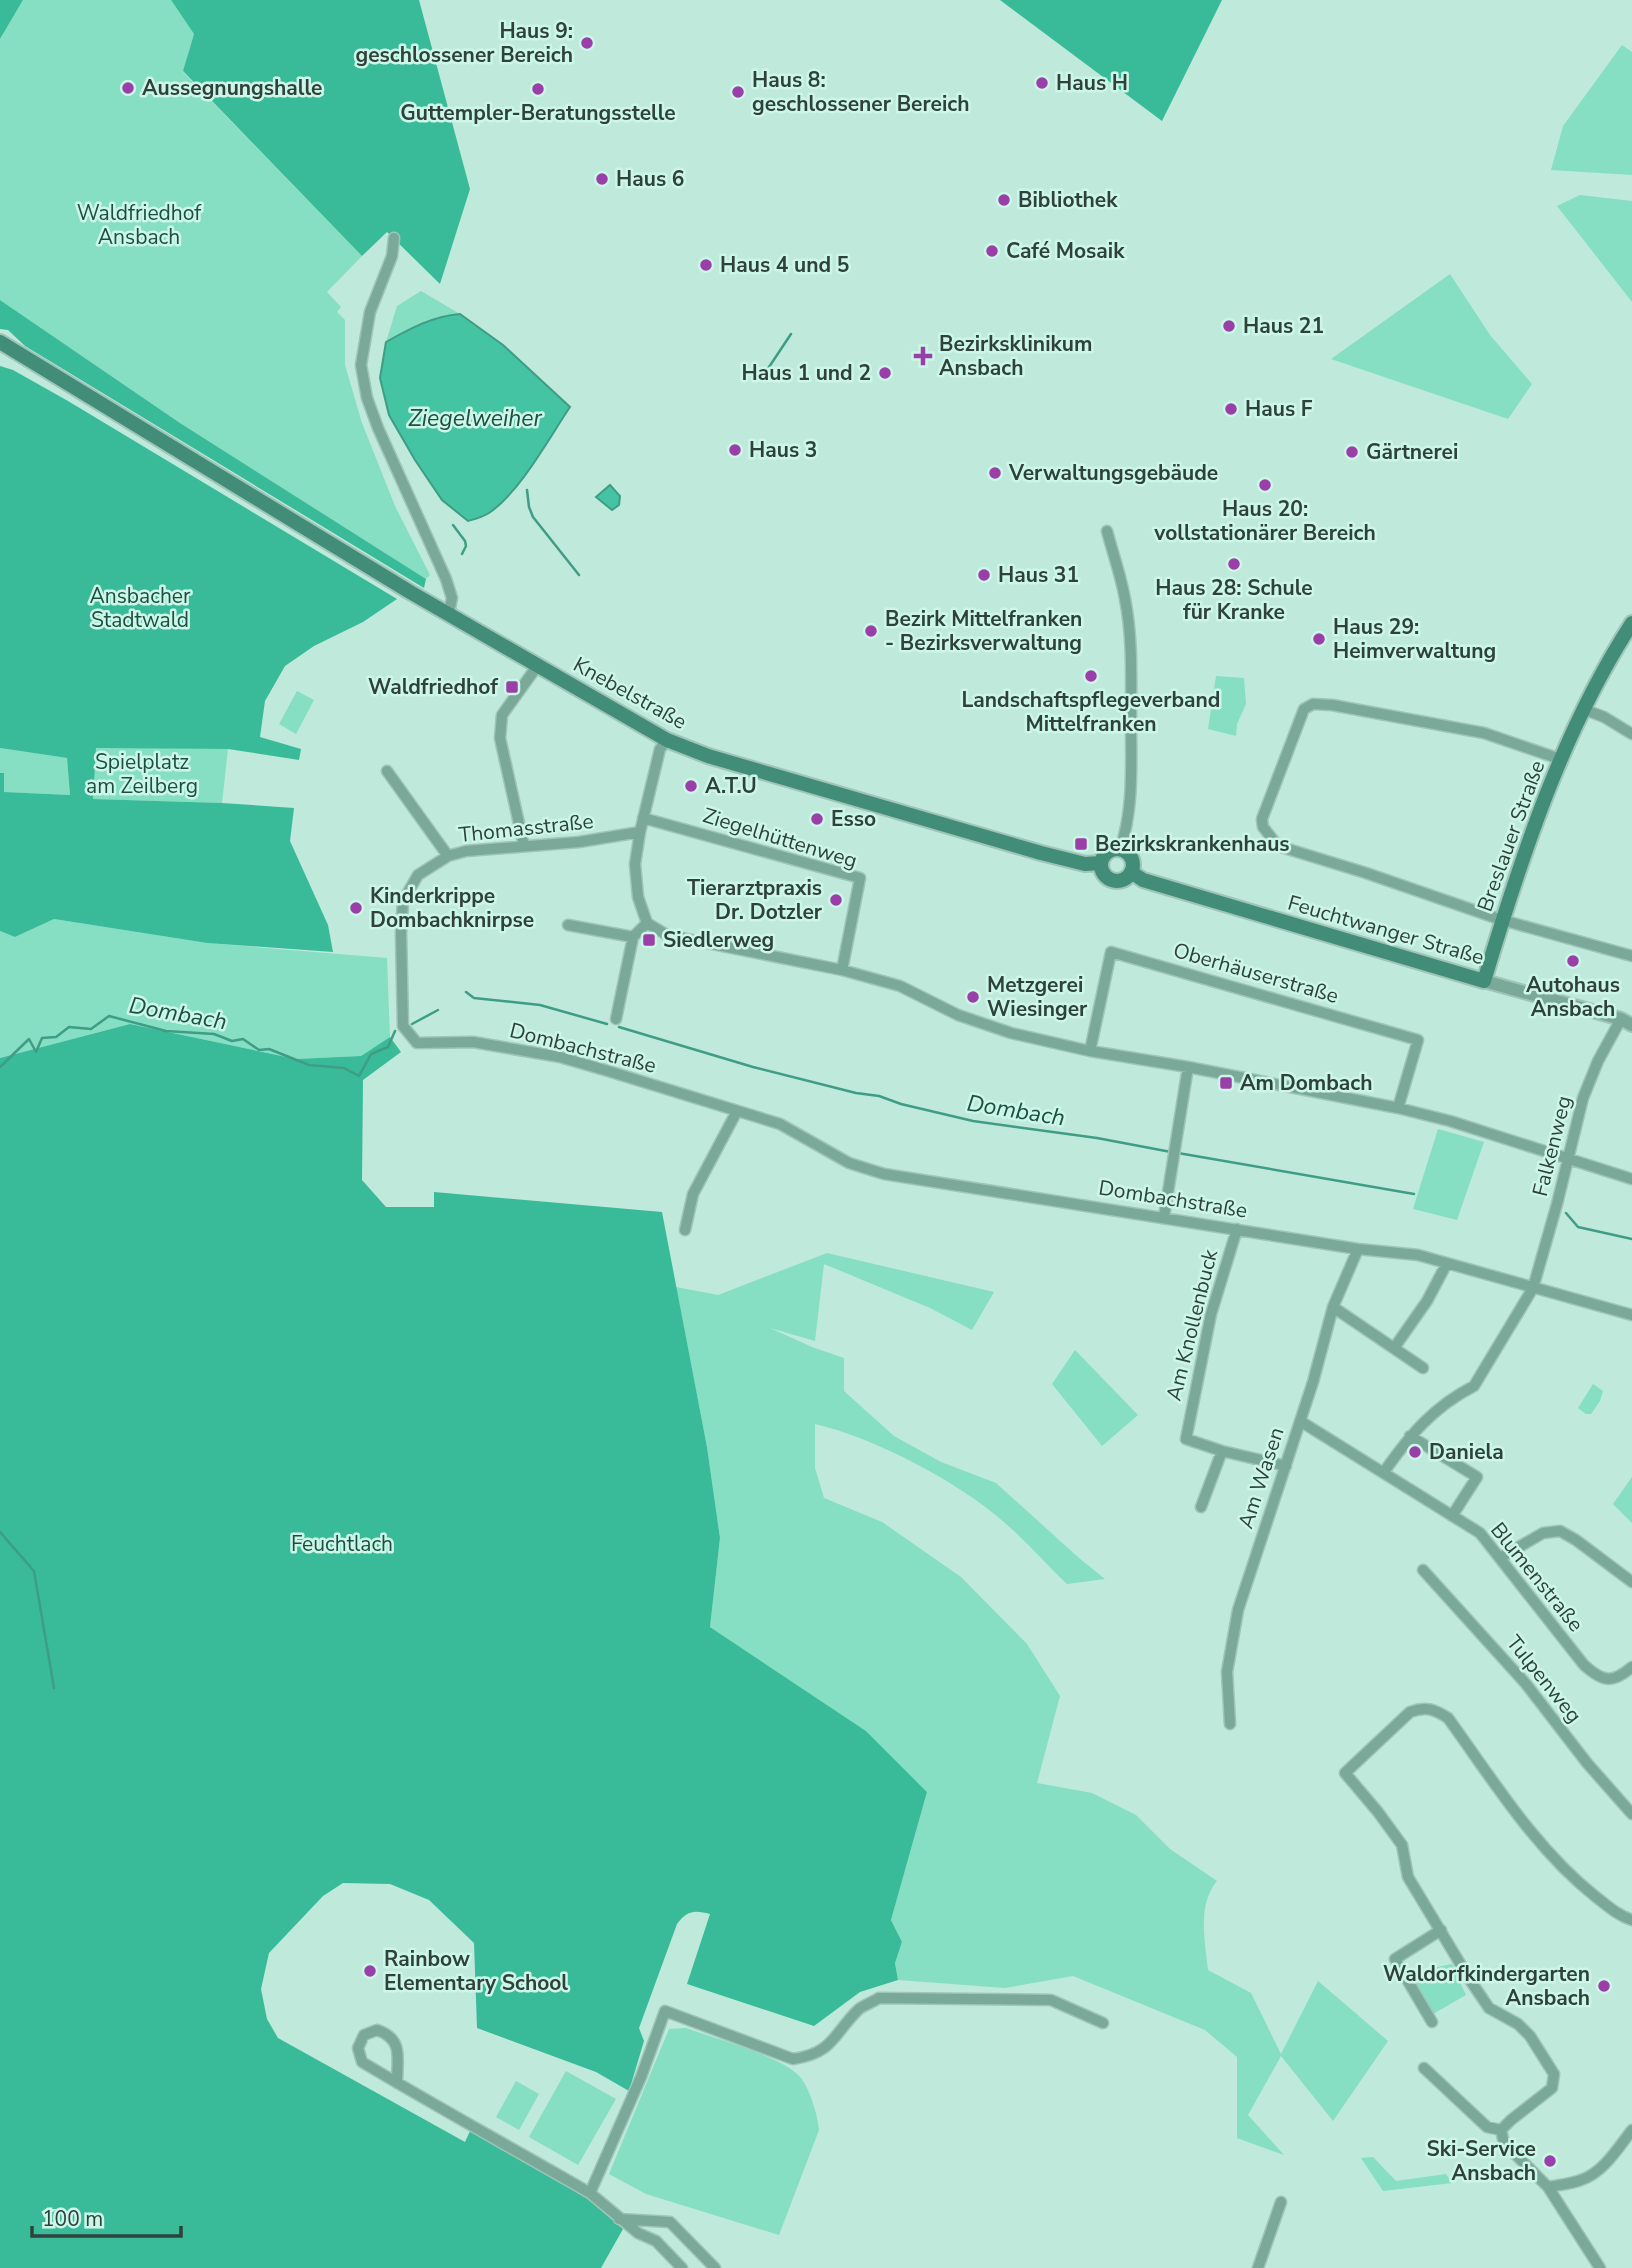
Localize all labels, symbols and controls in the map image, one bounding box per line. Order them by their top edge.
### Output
place label: Haus 9: geschlossener Bereich [356,17,573,69]
marker: Haus 9: geschlossener Bereich [579,35,595,51]
place label: Haus 8: geschlossener Bereich [752,66,969,118]
place label: Haus H [1056,69,1128,97]
place label: Aussegnungshalle [142,74,322,102]
marker: Haus H [1034,75,1050,91]
marker: Aussegnungshalle [120,80,136,96]
marker: Guttempler-Beratungsstelle [530,81,546,97]
marker: Haus 8: geschlossener Bereich [730,84,746,100]
place label: Guttempler-Beratungsstelle [400,99,676,127]
place label: Haus 6 [616,165,684,193]
marker: Haus 6 [594,171,610,187]
place label: Bibliothek [1018,186,1118,214]
marker: Bibliothek [996,192,1012,208]
park label: Waldfriedhof Ansbach [77,199,202,251]
place label: Café Mosaik [1006,237,1125,265]
marker: Café Mosaik [984,243,1000,259]
place label: Haus 4 und 5 [720,251,849,279]
marker: Haus 4 und 5 [698,257,714,273]
place label: Haus 21 [1243,312,1324,340]
marker: Haus 21 [1221,318,1237,334]
place label: Bezirksklinikum Ansbach [939,330,1092,382]
marker: Bezirksklinikum Ansbach [913,346,933,366]
place label: Haus 1 und 2 [742,359,871,387]
marker: Haus 1 und 2 [877,365,893,381]
place label: Haus F [1245,395,1313,423]
marker: Haus F [1223,401,1239,417]
water label: Ziegelweiher [408,403,543,434]
place label: Haus 3 [749,436,817,464]
place label: Gärtnerei [1366,438,1458,466]
marker: Haus 3 [727,442,743,458]
marker: Gärtnerei [1344,444,1360,460]
place label: Verwaltungsgebäude [1008,459,1218,487]
marker: Verwaltungsgebäude [987,465,1003,481]
marker: Haus 20: vollstationärer Bereich [1257,477,1273,493]
place label: Haus 20: vollstationärer Bereich [1153,495,1376,547]
marker: Haus 28: Schule für Kranke [1226,556,1242,572]
place label: Haus 31 [998,561,1079,589]
marker: Haus 31 [976,567,992,583]
place label: Haus 28: Schule für Kranke [1155,574,1313,626]
park label: Ansbacher Stadtwald [89,582,191,634]
place label: Bezirk Mittelfranken - Bezirksverwaltung [885,605,1082,657]
place label: Haus 29: Heimverwaltung [1333,613,1496,665]
marker: Bezirk Mittelfranken - Bezirksverwaltung [863,623,879,639]
marker: Haus 29: Heimverwaltung [1311,631,1327,647]
street label: Knebelstraße [568,650,692,736]
marker: Landschaftspflegeverband Mittelfranken [1083,668,1099,684]
place label: Waldfriedhof [368,673,498,701]
marker: Waldfriedhof [504,679,520,695]
place label: Landschaftspflegeverband Mittelfranken [962,686,1220,738]
park label: Spielplatz am Zeilberg [86,748,198,800]
street label: Breslauer Straße [1471,757,1551,915]
place label: A.T.U [705,772,757,800]
marker: A.T.U [683,778,699,794]
street label: Ziegelhüttenweg [699,801,861,875]
place label: Esso [831,805,876,833]
street label: Thomasstraße [457,807,595,849]
marker: Esso [809,811,825,827]
place label: Bezirkskrankenhaus [1095,830,1290,858]
marker: Bezirkskrankenhaus [1073,836,1089,852]
place label: Tierarztpraxis Dr. Dotzler [687,874,823,926]
place label: Kinderkrippe Dombachknirpse [370,882,534,934]
street label: Feuchtwanger Straße [1285,889,1487,971]
marker: Tierarztpraxis Dr. Dotzler [828,892,844,908]
marker: Kinderkrippe Dombachknirpse [348,900,364,916]
place label: Siedlerweg [663,926,774,954]
marker: Siedlerweg [641,932,657,948]
street label: Oberhäuserstraße [1170,936,1342,1010]
marker: Autohaus Ansbach [1565,953,1581,969]
place label: Metzgerei Wiesinger [987,971,1088,1023]
place label: Autohaus Ansbach [1526,971,1620,1023]
marker: Metzgerei Wiesinger [965,989,981,1005]
water label: Dombach [127,990,229,1037]
street label: Dombachstraße [507,1016,659,1080]
place label: Am Dombach [1240,1069,1373,1097]
marker: Am Dombach [1218,1075,1234,1091]
water label: Dombach [965,1087,1067,1134]
street label: Falkenweg [1526,1093,1578,1199]
street label: Dombachstraße [1097,1173,1249,1225]
street label: Am Knollenbuck [1160,1246,1224,1404]
street label: Am Wasen [1231,1424,1291,1532]
place label: Daniela [1429,1438,1504,1466]
marker: Daniela [1407,1444,1423,1460]
street label: Blumenstraße [1484,1516,1590,1638]
park label: Feuchtlach [291,1530,393,1558]
street label: Tulpenweg [1500,1629,1588,1729]
place label: Rainbow Elementary School [384,1945,568,1997]
place label: Waldorfkindergarten Ansbach [1383,1960,1590,2012]
marker: Rainbow Elementary School [362,1963,378,1979]
marker: Waldorfkindergarten Ansbach [1596,1978,1612,1994]
place label: Ski-Service Ansbach [1426,2135,1536,2187]
marker: Ski-Service Ansbach [1542,2153,1558,2169]
scale bar [32,2194,180,2238]
text: 100 m [42,2205,103,2233]

